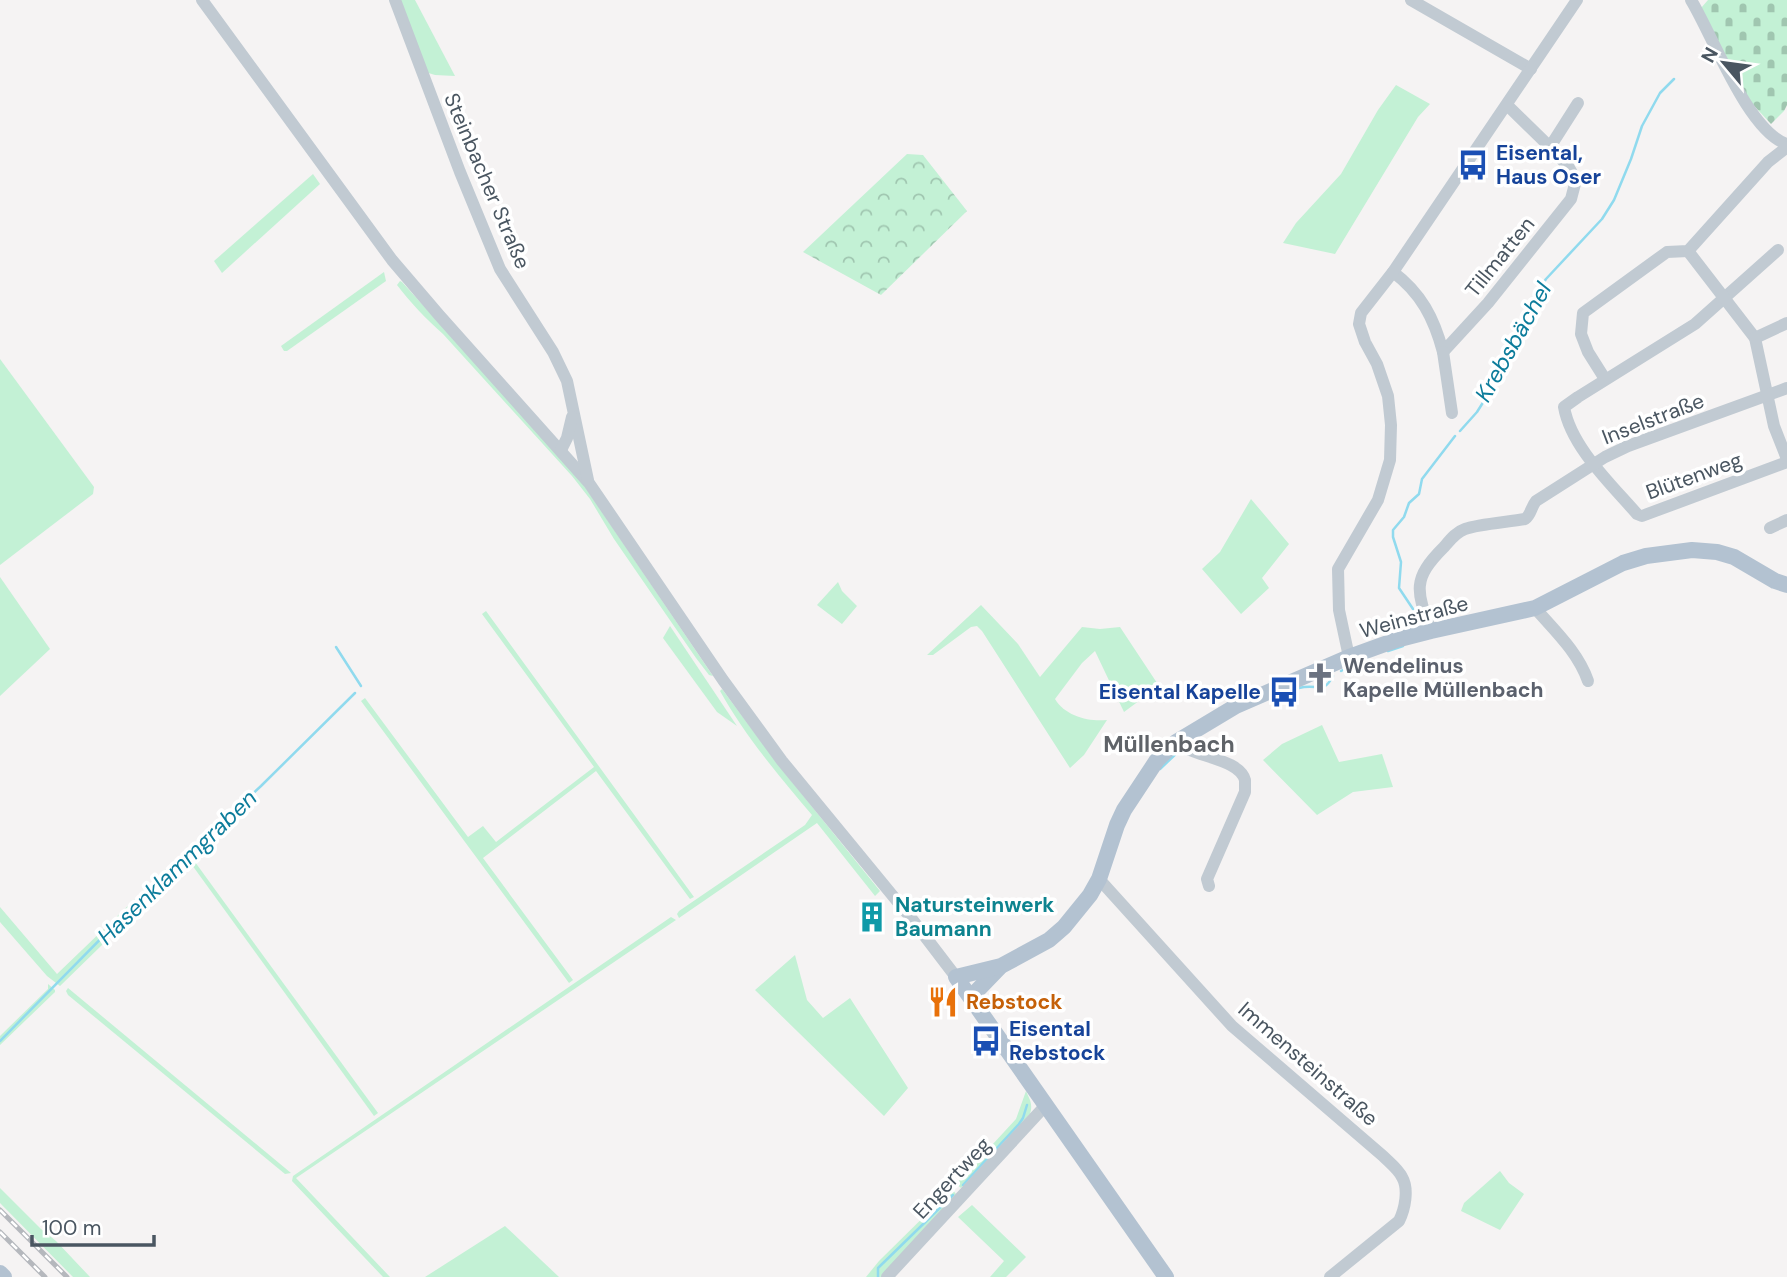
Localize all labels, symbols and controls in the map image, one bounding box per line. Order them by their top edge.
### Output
north arrow [1689,28,1759,98]
text: N [1695,43,1724,67]
street label: Steinbacher Straße [437,89,537,273]
place label: Eisental, Haus Oser [1496,139,1602,191]
bus stop icon: Eisental, Haus Oser [1456,148,1490,182]
street label: Tillmatten [1459,211,1541,303]
water label: Krebsbächel [1468,276,1559,407]
street label: Inselstraße [1598,387,1708,451]
street label: Blütenweg [1642,446,1746,506]
street label: Weinstraße [1357,589,1471,645]
place label: Wendelinus Kapelle Müllenbach [1343,652,1544,704]
church icon: Wendelinus Kapelle Müllenbach [1303,661,1337,695]
bus stop icon: Eisental Kapelle [1267,675,1301,709]
place label: Eisental Kapelle [1099,678,1261,706]
district label: Müllenbach [1103,729,1235,759]
water label: Hasenklammgraben [91,783,263,951]
place label: Natursteinwerk Baumann [895,891,1054,943]
building icon: Natursteinwerk Baumann [855,900,889,934]
restaurant icon: Rebstock [926,985,960,1019]
place label: Rebstock [966,988,1062,1016]
street label: Immensteinstraße [1232,996,1384,1132]
place label: Eisental Rebstock [1009,1015,1105,1067]
bus stop icon: Eisental Rebstock [969,1024,1003,1058]
street label: Engertweg [907,1131,997,1225]
scale bar [32,1204,154,1248]
text: 100 m [42,1214,102,1242]

